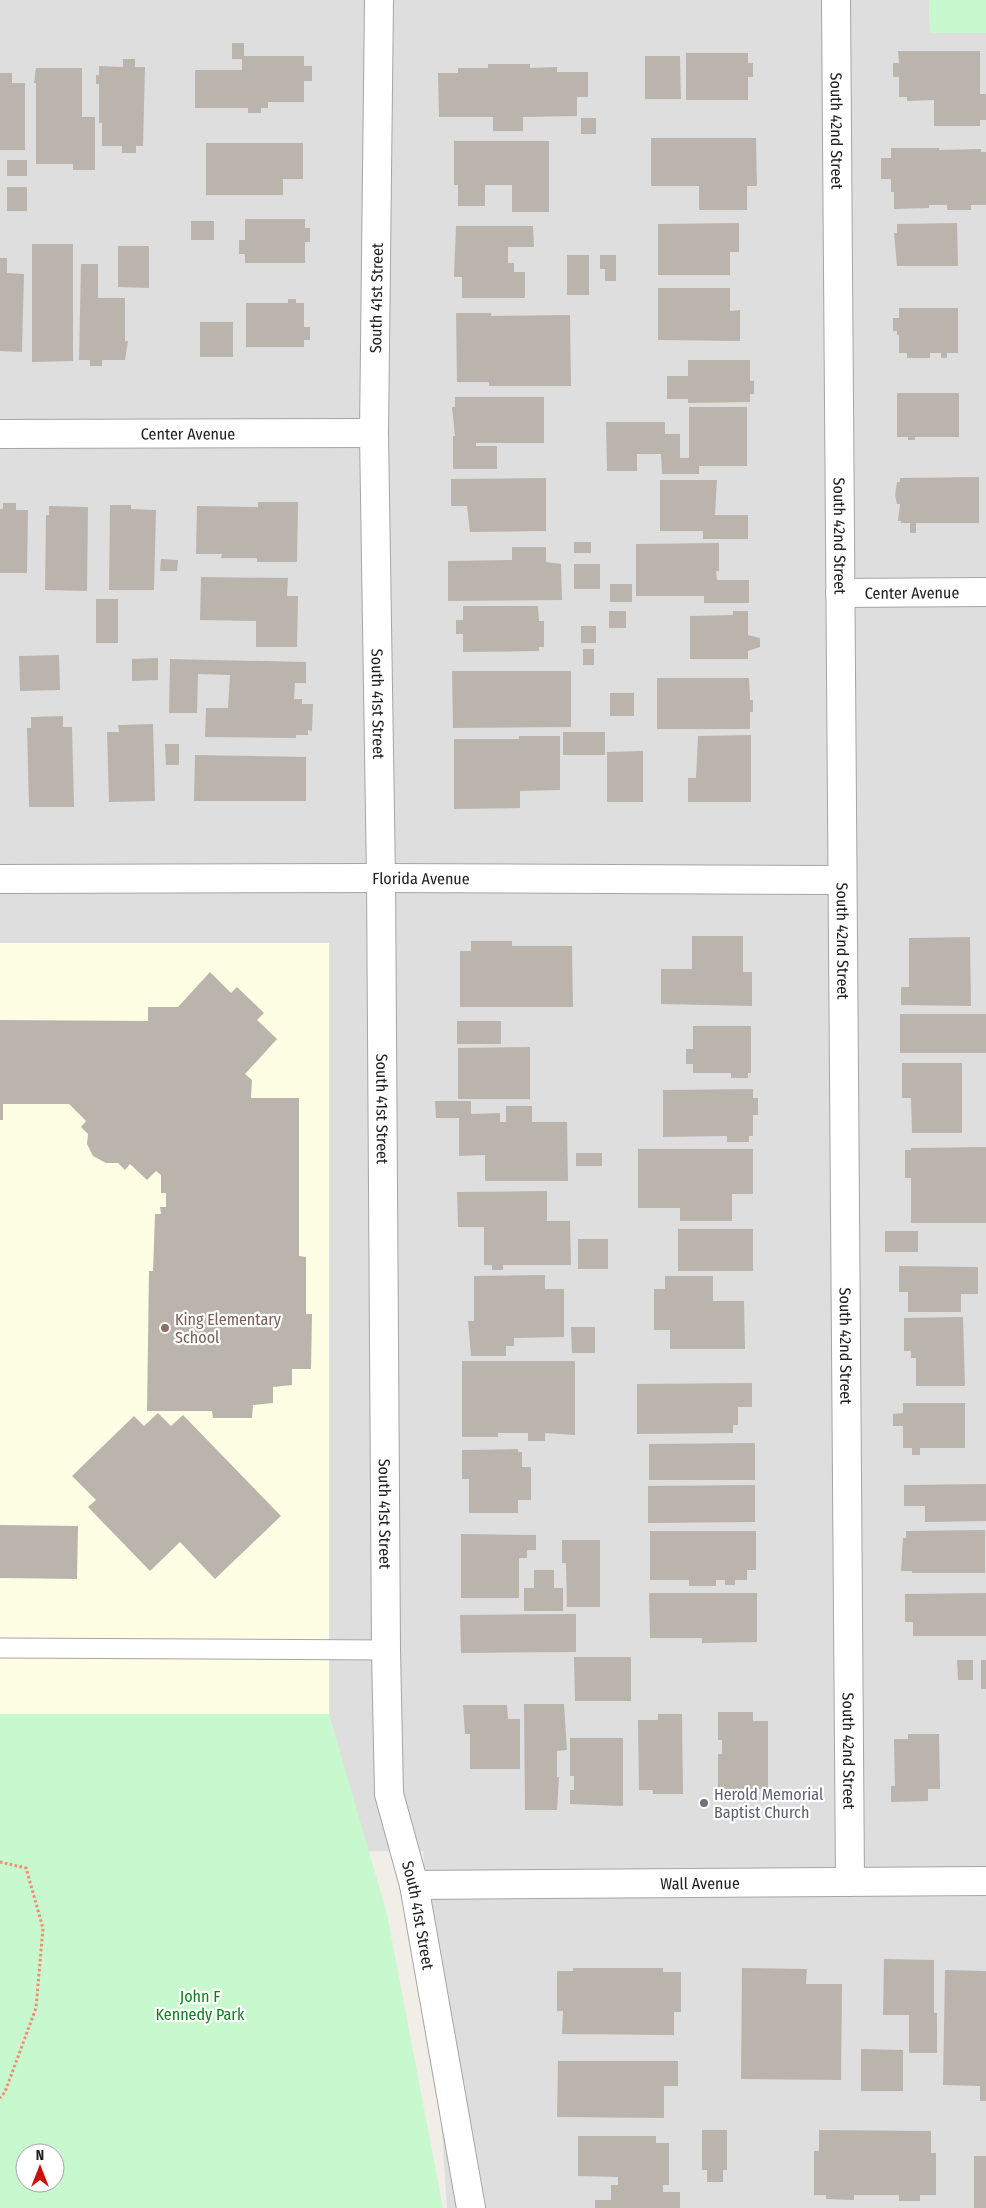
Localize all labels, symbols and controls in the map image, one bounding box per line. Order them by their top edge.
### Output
street label: South 42nd Street [827,72,846,190]
street label: South 41st Street [366,242,387,353]
street label: Center Avenue [141,424,235,444]
street label: South 42nd Street [830,477,849,595]
street label: Center Avenue [865,583,959,603]
street label: South 41st Street [367,649,388,760]
street label: Florida Avenue [372,869,470,888]
street label: South 42nd Street [833,882,852,1000]
street label: South 41st Street [372,1054,392,1165]
street label: South 42nd Street [836,1287,855,1405]
place label: King Elementary School [175,1310,282,1347]
marker: King Elementary School [159,1322,171,1334]
street label: South 41st Street [375,1459,394,1570]
street label: South 42nd Street [839,1692,858,1810]
place label: Herold Memorial Baptist Church [714,1785,823,1822]
marker: Herold Memorial Baptist Church [698,1797,710,1809]
street label: South 41st Street [398,1859,438,1972]
street label: Wall Avenue [660,1874,740,1893]
park label: John F Kennedy Park [156,1987,245,2024]
north arrow [15,2143,65,2193]
text: N [36,2147,44,2164]

